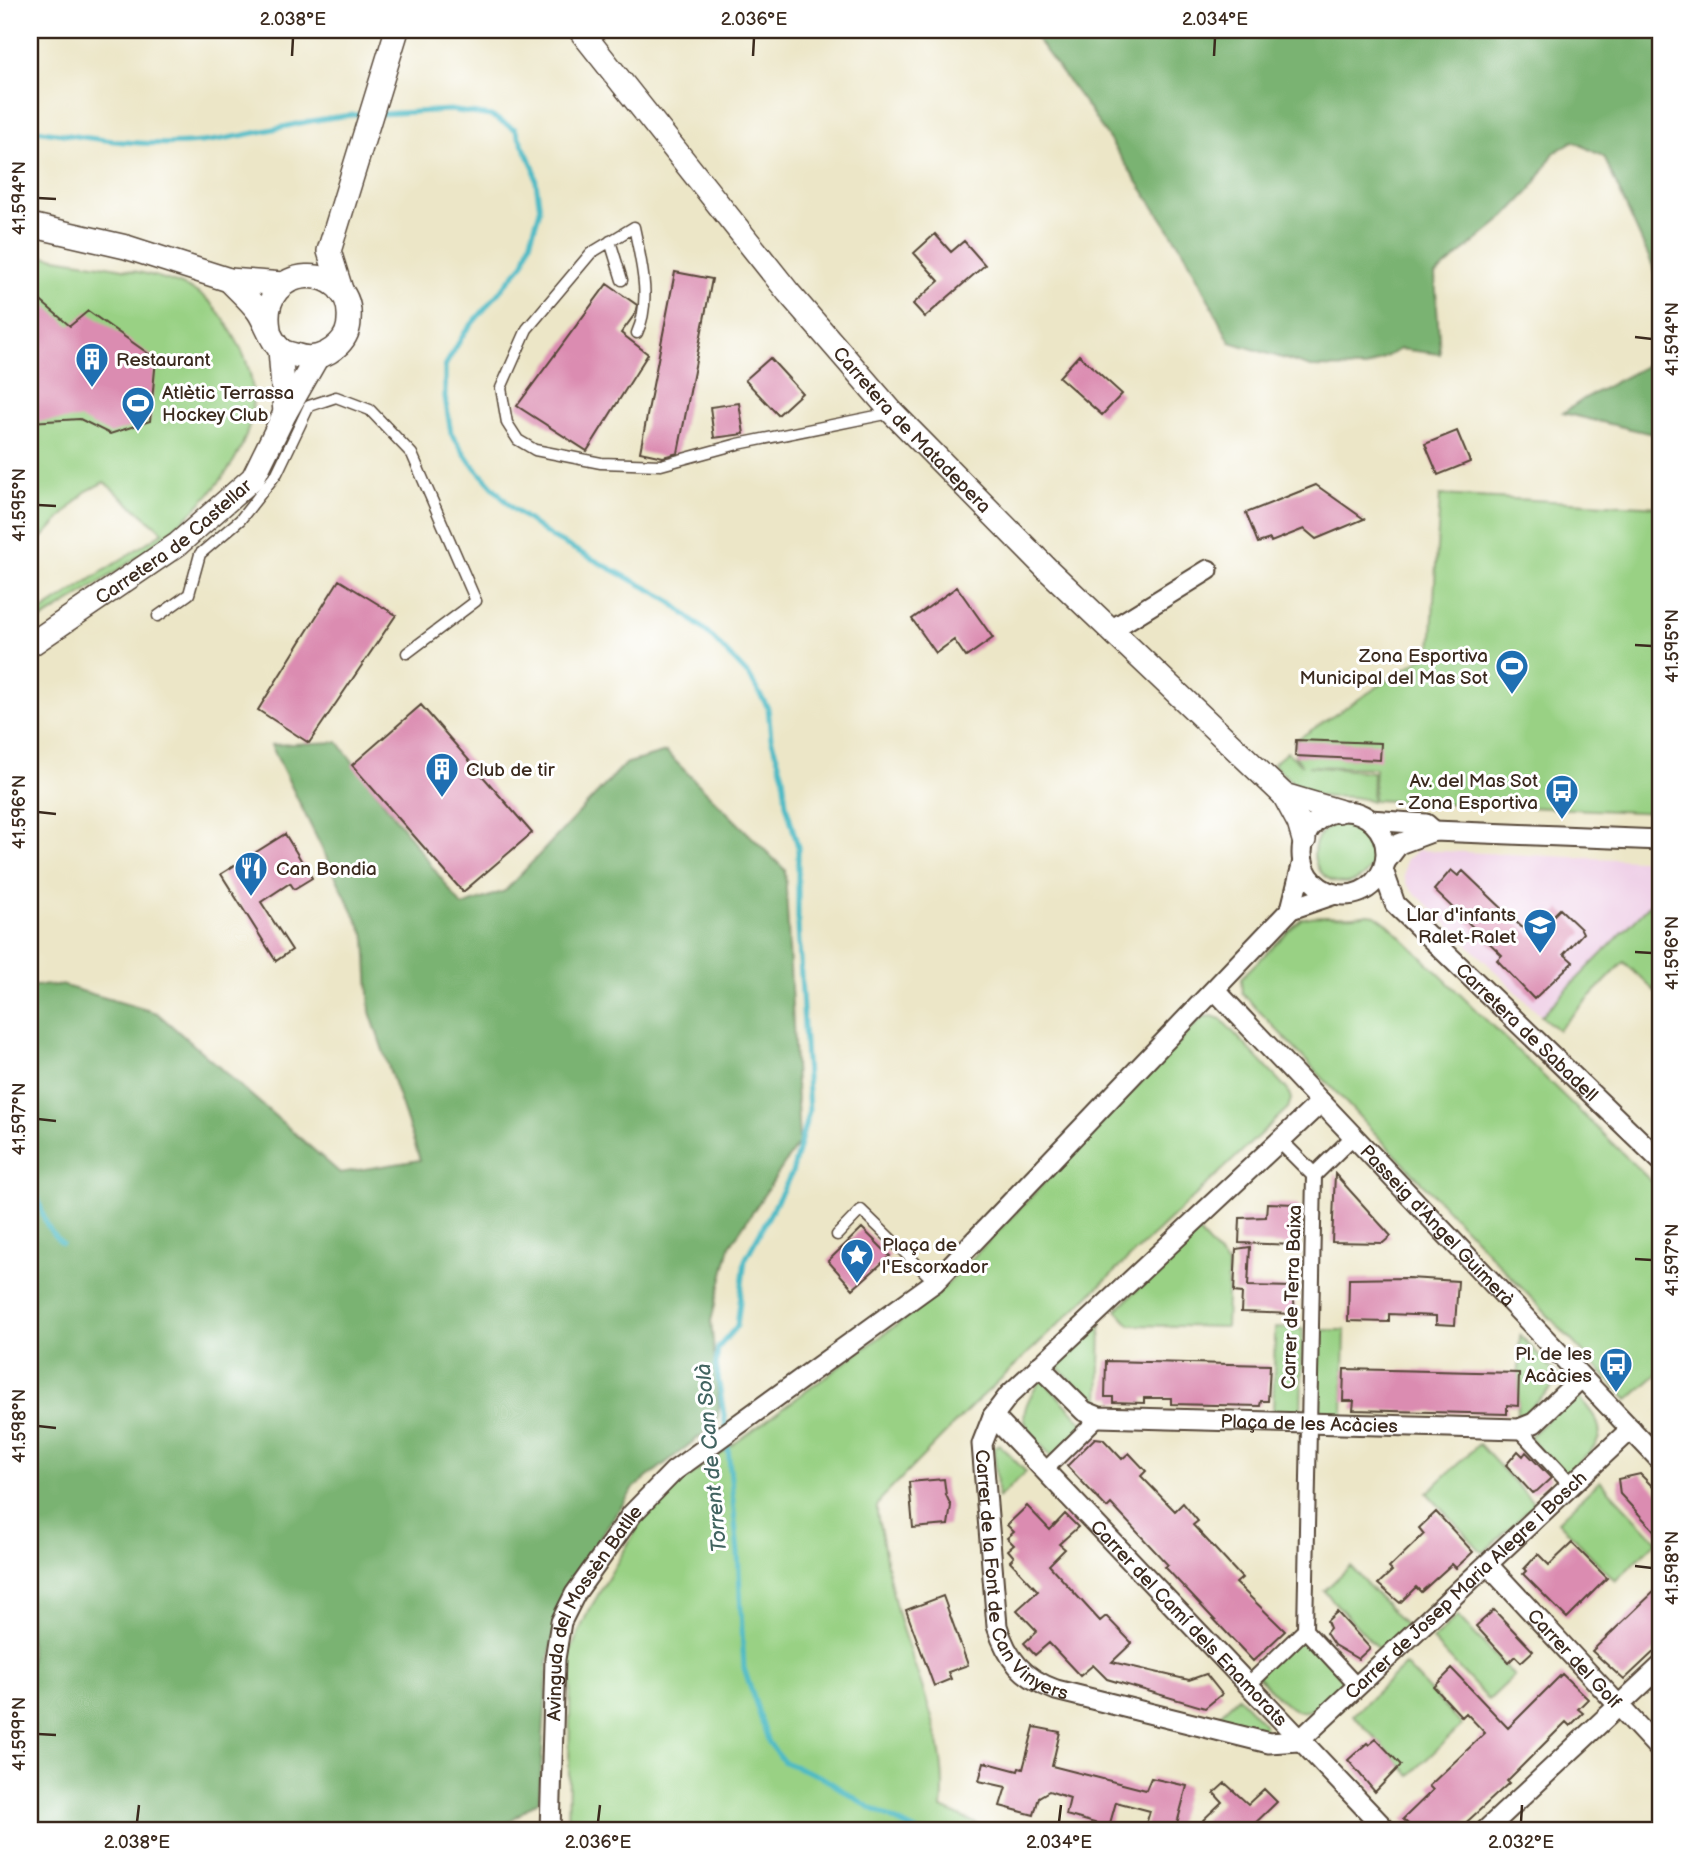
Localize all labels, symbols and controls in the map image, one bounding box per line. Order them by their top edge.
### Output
text: 2.038°E [260,9,326,30]
text: 2.036°E [721,9,787,30]
text: 2.034°E [1182,9,1248,30]
text: 41.594°N [9,161,30,235]
text: 41.594°N [1662,302,1683,376]
building icon: Restaurant [73,340,111,389]
street label: Carretera de Matadepera [828,342,995,518]
place label: Restaurant [116,349,211,372]
place label: Atlètic Terrassa Hockey Club [162,382,294,427]
sports icon: Atlètic Terrassa Hockey Club [119,384,157,433]
text: 41.595°N [9,468,30,542]
street label: Carretera de Castellar [92,474,258,610]
text: 41.595°N [1662,609,1683,683]
place label: Zona Esportiva Municipal del Mas Sot [1299,645,1488,690]
sports icon: Zona Esportiva Municipal del Mas Sot [1493,647,1531,696]
building icon: Club de tir [423,750,461,799]
place label: Club de tir [466,759,556,782]
place label: Av. del Mas Sot - Zona Esportiva [1398,770,1538,815]
bus stop icon: Av. del Mas Sot - Zona Esportiva [1543,772,1581,821]
text: 41.596°N [9,775,30,849]
restaurant icon: Can Bondia [232,849,270,898]
place label: Can Bondia [276,858,377,881]
place label: Llar d'infants Ralet-Ralet [1406,904,1516,949]
school or university icon: Llar d'infants Ralet-Ralet [1521,906,1559,955]
text: 41.596°N [1662,916,1683,990]
street label: Carretera de Sabadell [1450,959,1602,1107]
text: 41.597°N [9,1083,30,1155]
street label: Passeig d'Àngel Guimerà [1355,1141,1519,1312]
street label: Carrer de Terra Baixa [1278,1204,1307,1390]
text: 41.597°N [1662,1224,1683,1296]
place label: Plaça de l'Escorxador [882,1234,989,1279]
place icon: Plaça de l'Escorxador [838,1236,876,1285]
place label: Pl. de les Acàcies [1515,1343,1592,1388]
bus stop icon: Pl. de les Acàcies [1597,1345,1635,1394]
water label: Torrent de Can Solà [691,1362,732,1553]
text: 41.598°N [9,1389,30,1463]
street label: Plaça de les Acàcies [1220,1410,1398,1439]
street label: Carrer de la Font de Can Vinyers [969,1449,1070,1706]
street label: Carrer de Josep Maria Alegre i Bosch [1341,1467,1592,1705]
street label: Avinguda del Mossèn Batlle [543,1501,648,1721]
street label: Carrer del Camí dels Enamorats [1085,1516,1291,1732]
text: 41.598°N [1662,1531,1683,1605]
street label: Carrer del Golf [1522,1605,1626,1714]
text: 41.599°N [9,1697,30,1771]
text: 2.038°E [104,1832,170,1853]
text: 2.036°E [565,1832,631,1853]
text: 2.034°E [1026,1832,1092,1853]
text: 2.032°E [1488,1832,1554,1853]

